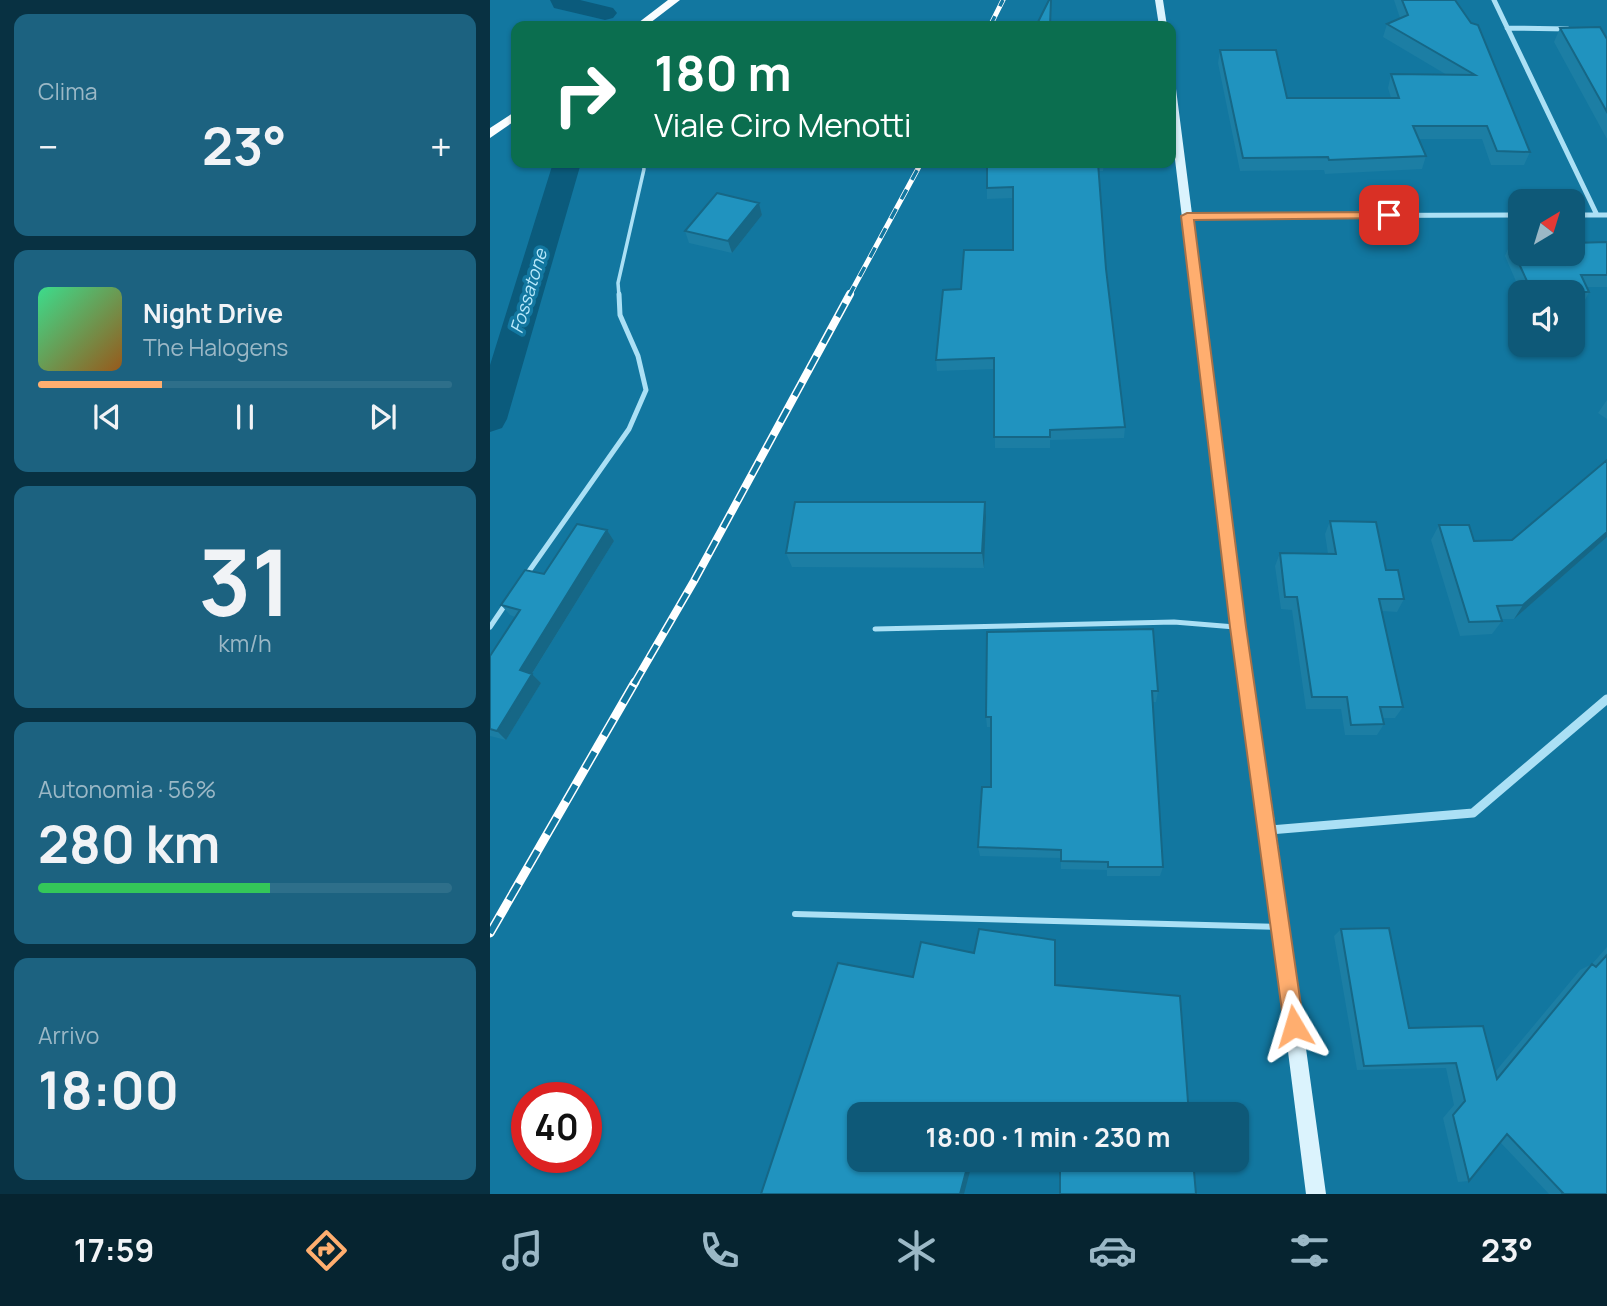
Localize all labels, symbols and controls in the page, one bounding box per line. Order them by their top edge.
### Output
text: 180 m [654,39,792,106]
icon: right [539,49,630,140]
text: Clima [38,75,97,107]
text: Viale Ciro Menotti [654,103,912,147]
text: 23° [202,110,287,181]
text: − [38,120,59,172]
text: + [430,120,452,172]
pin [1359,185,1419,245]
north arrow [1508,189,1586,266]
map controls [1508,189,1585,357]
icon: arrive [1370,196,1408,234]
water label: Fossatone [504,245,553,336]
button: sound [1508,280,1585,357]
text: Night Drive [143,295,283,331]
text: The Halogens [143,331,288,363]
icon: previous [88,398,126,436]
icon: pause [226,398,264,436]
icon: next [364,398,402,436]
text: 31 [199,519,291,643]
text: km/h [218,627,272,659]
text: Autonomia · 56% [38,773,216,805]
text: 280 km [38,808,220,879]
position arrow [1257,989,1331,1063]
text: Arrivo [38,1019,99,1051]
text: 18:00 [38,1054,179,1125]
speed limit sign: 40 [511,1082,602,1173]
text: 18:00 · 1 min · 230 m [926,1119,1170,1155]
icon: directions [302,1226,351,1275]
icon: music [498,1226,547,1275]
icon: phone [695,1226,744,1275]
icon: climate [892,1226,941,1275]
icon: car [1088,1226,1137,1275]
icon: filters [1285,1226,1334,1275]
text: 17:59 [74,1228,154,1272]
text: 23° [1481,1228,1533,1272]

